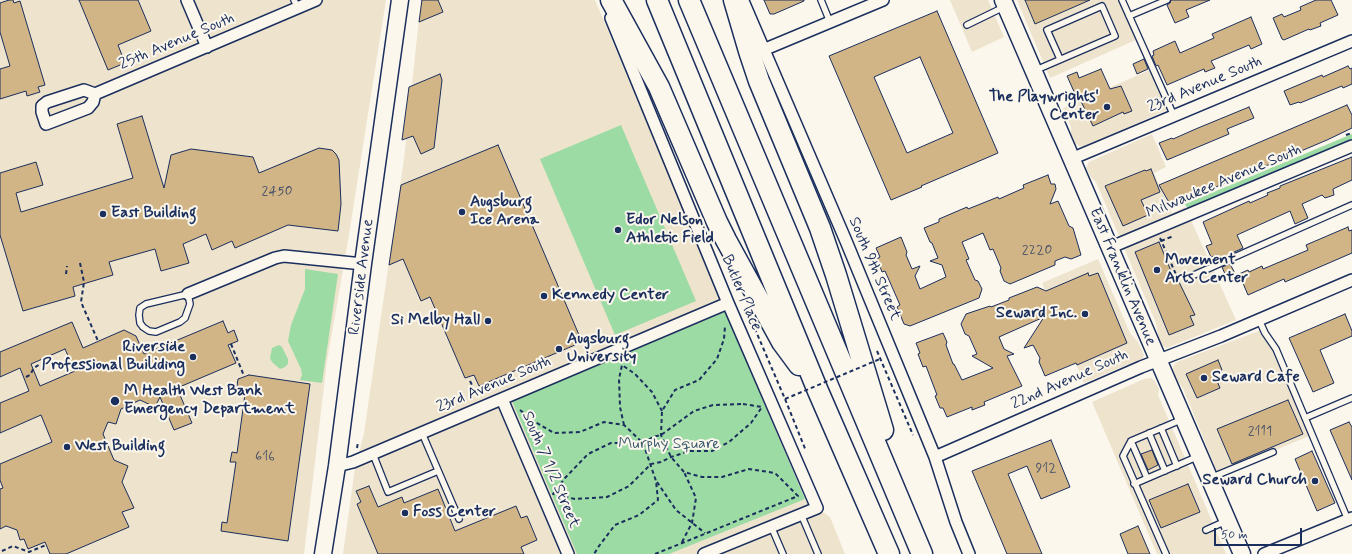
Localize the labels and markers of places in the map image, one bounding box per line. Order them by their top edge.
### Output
place label: The Playwrights' Center [989,88,1099,126]
marker: The Playwrights' Center [1102,102,1112,112]
place label: Augsburg Ice Arena [470,193,539,231]
place label: East Building [111,204,197,224]
marker: Augsburg Ice Arena [457,207,467,217]
marker: East Building [98,209,108,219]
place label: Edor Nelson Athletic Field [626,211,714,249]
marker: Edor Nelson Athletic Field [613,225,623,235]
place label: Movement Arts Center [1165,251,1248,289]
marker: Movement Arts Center [1152,265,1162,275]
place label: Kennedy Center [552,286,669,306]
marker: Kennedy Center [539,291,549,301]
place label: Seward Inc. [996,304,1077,324]
marker: Seward Inc. [1080,309,1090,319]
place label: Si Melby Hall [391,311,480,331]
marker: Si Melby Hall [483,316,493,326]
place label: Augsburg University [567,330,637,368]
place label: Riverside Professional Builiding [42,338,185,376]
marker: Augsburg University [554,344,564,354]
marker: Riverside Professional Builiding [188,352,198,362]
place label: Seward Cafe [1212,368,1300,388]
marker: Seward Cafe [1199,373,1209,383]
place label: M Health West Bank Emergency Department [124,382,295,420]
marker: M Health West Bank Emergency Department [109,395,121,407]
place label: West Building [75,437,165,457]
marker: West Building [62,442,72,452]
place label: Seward Church [1203,471,1307,491]
marker: Seward Church [1310,476,1320,486]
place label: Foss Center [413,503,496,523]
marker: Foss Center [400,508,410,518]

